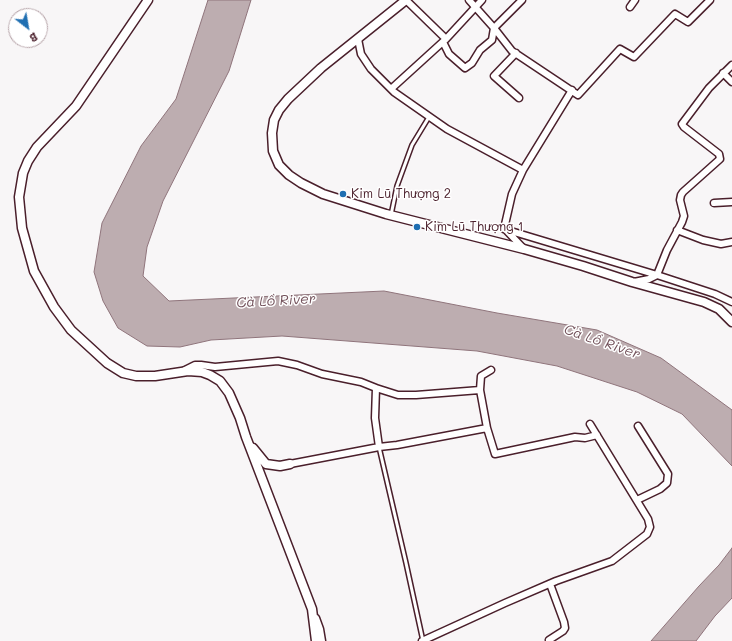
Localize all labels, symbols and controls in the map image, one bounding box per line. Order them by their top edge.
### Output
north arrow [8,8,48,48]
text: B [27,30,41,46]
place label: Kim Lũ Thượng 2 [351,186,451,202]
marker: Kim Lũ Thượng 2 [338,189,348,199]
place label: Kim Lũ Thượng 1 [425,219,524,235]
marker: Kim Lũ Thượng 1 [412,222,422,232]
water label: Cà Lồ River [236,291,316,311]
water label: Cà Lồ River [562,321,642,363]

